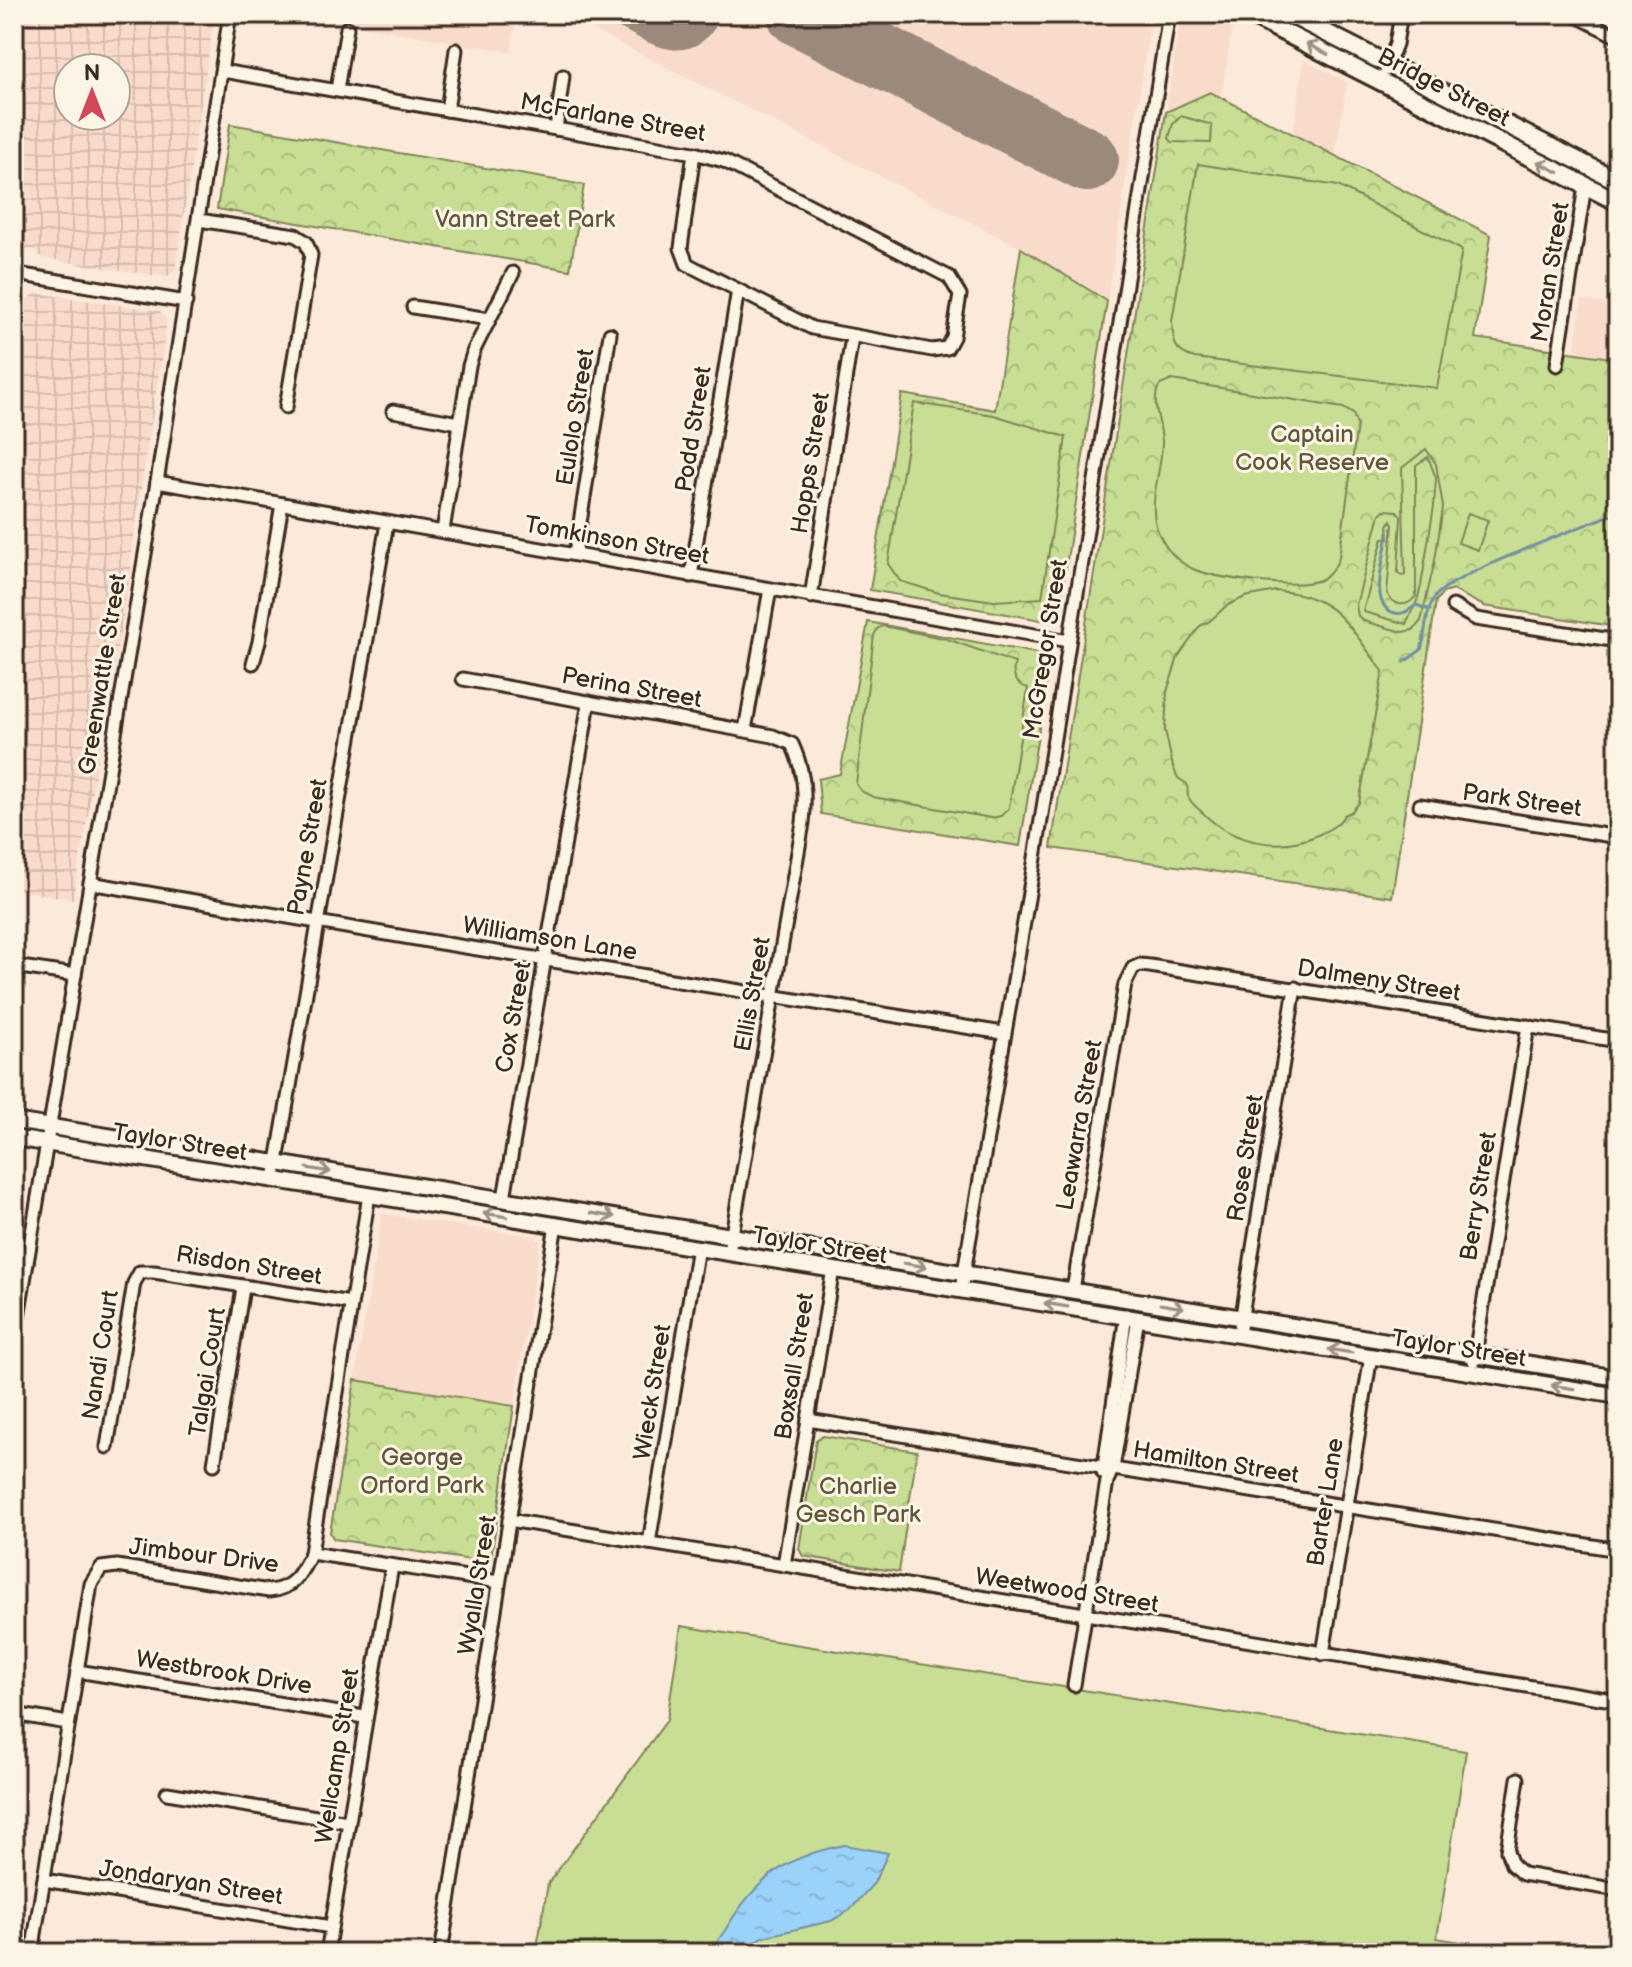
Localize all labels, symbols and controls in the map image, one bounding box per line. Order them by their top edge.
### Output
one-way arrow [1306,40,1329,56]
street label: Bridge Street [1373,42,1515,133]
north arrow [52,52,132,132]
text: N [84,60,100,87]
street label: McFarlane Street [518,87,708,148]
one-way arrow [1537,159,1561,175]
street label: Moran Street [1525,199,1576,344]
park label: Vann Street Park [435,205,615,234]
street label: Eulolo Street [550,346,601,488]
street label: Podd Street [669,363,718,494]
street label: Hopps Street [785,390,836,536]
park label: Captain Cook Reserve [1235,420,1389,477]
street label: Tomkinson Street [522,510,712,571]
street label: McGregor Street [1017,556,1074,741]
street label: Greenwattle Street [72,571,133,777]
street label: Perina Street [560,661,705,714]
street label: Payne Street [281,776,334,918]
street label: Park Street [1460,778,1584,823]
street label: Williamson Lane [461,910,639,967]
street label: Ellis Street [728,934,777,1054]
street label: Dalmeny Street [1295,953,1463,1008]
street label: Cox Street [489,958,538,1075]
street label: Leawarra Street [1050,1037,1109,1213]
street label: Rose Street [1221,1092,1270,1224]
street label: Taylor Street [111,1118,250,1168]
street label: Berry Street [1454,1129,1503,1263]
one-way arrow [305,1163,331,1178]
one-way arrow [483,1206,508,1221]
one-way arrow [590,1208,615,1223]
street label: Taylor Street [751,1221,890,1271]
street label: Risdon Street [174,1240,325,1291]
one-way arrow [902,1258,927,1273]
street label: Nandi Court [76,1287,125,1422]
street label: Boxsall Street [769,1290,821,1442]
one-way arrow [1043,1297,1069,1312]
one-way arrow [1159,1299,1184,1314]
street label: Talgai Court [183,1305,232,1439]
street label: Wieck Street [627,1322,678,1462]
street label: Taylor Street [1390,1324,1529,1374]
one-way arrow [1328,1342,1353,1357]
one-way arrow [1551,1379,1577,1394]
street label: Hamilton Street [1131,1435,1302,1490]
street label: Barter Lane [1301,1436,1350,1568]
park label: George Orford Park [360,1443,484,1500]
park label: Charlie Gesch Park [796,1472,921,1529]
street label: Wyalla Street [452,1512,503,1657]
street label: Jimbour Drive [127,1532,280,1579]
street label: Weetwood Street [973,1562,1161,1619]
street label: Westbrook Drive [134,1644,314,1701]
street label: Wellcamp Street [309,1666,366,1846]
street label: Jondaryan Street [97,1854,285,1911]

